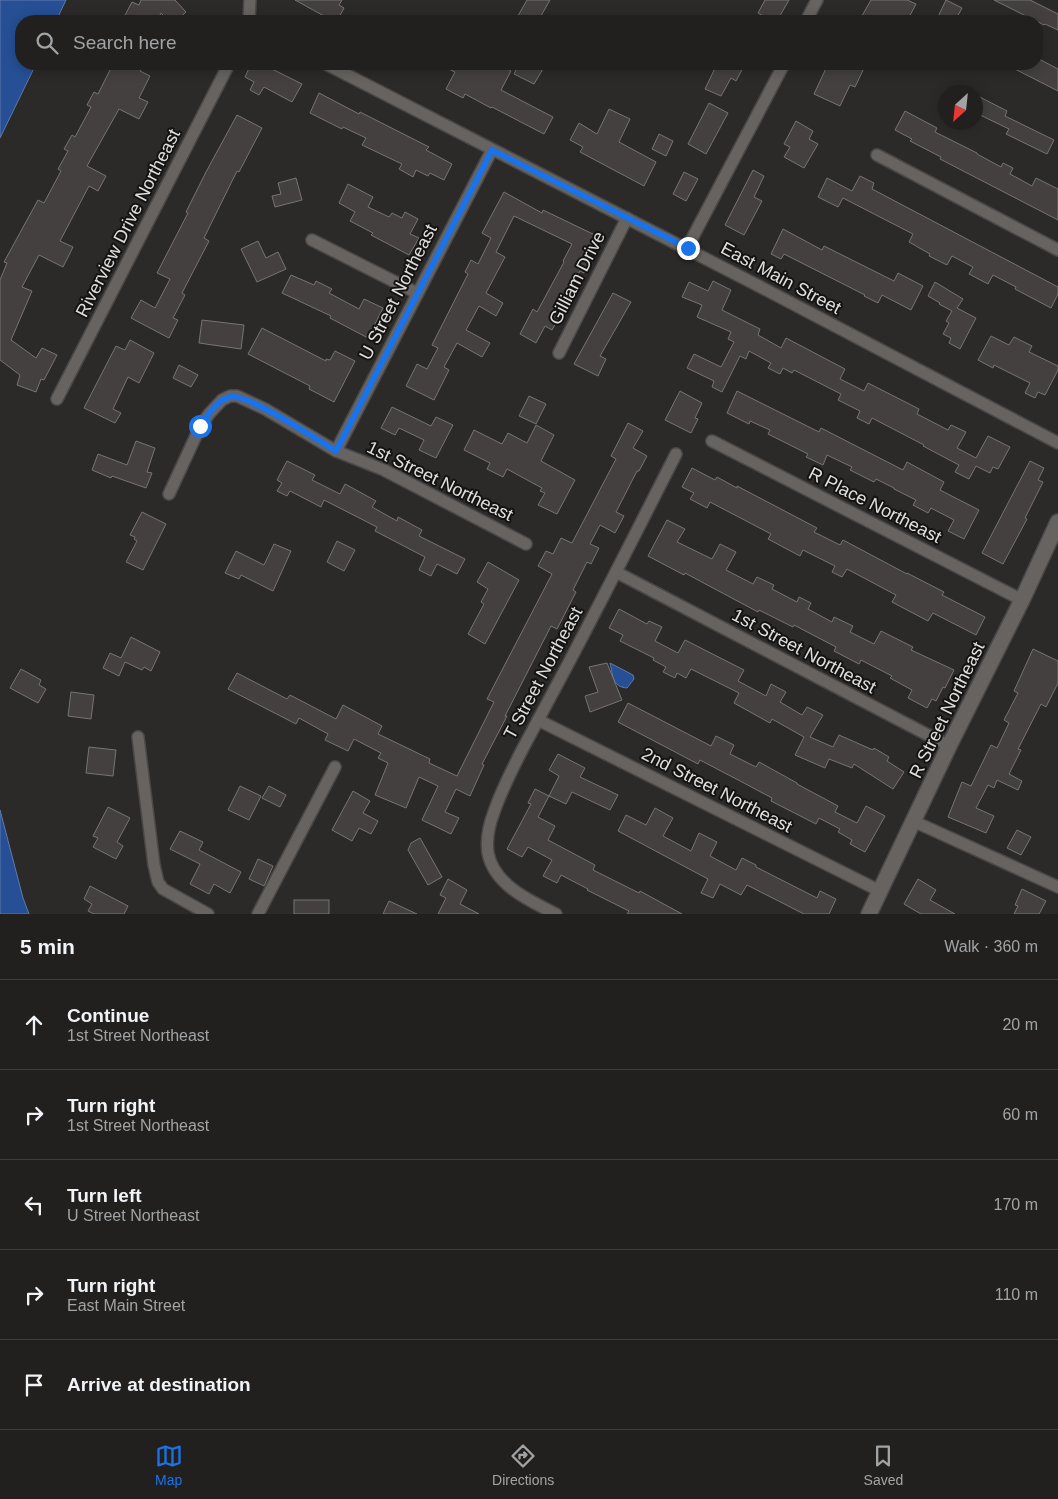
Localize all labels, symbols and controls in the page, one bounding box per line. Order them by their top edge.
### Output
search box [15,15,1043,70]
icon: search [33,29,61,57]
text: Search here [73,32,177,53]
north arrow [938,85,983,130]
street label: Riverview Drive Northeast [72,126,184,320]
street label: U Street Northeast [355,221,441,363]
street label: Gilliam Drive [545,228,609,328]
route end [677,237,700,260]
street label: East Main Street [718,238,844,318]
route start [189,415,212,438]
street label: 1st Street Northeast [364,437,516,525]
street label: R Place Northeast [805,463,945,547]
street label: T Street Northeast [500,604,586,742]
street label: 1st Street Northeast [729,605,879,697]
street label: R Street Northeast [905,639,989,781]
street label: 2nd Street Northeast [638,743,796,837]
text: 5 min [20,935,75,958]
text: Walk · 360 m [944,938,1038,955]
text: Continue [67,1005,149,1026]
icon: ahead [20,1011,48,1039]
text: 20 m [1002,1016,1038,1033]
text: 1st Street Northeast [67,1027,209,1044]
text: Turn right [67,1095,155,1116]
icon: right [20,1101,48,1129]
text: 60 m [1002,1106,1038,1123]
text: 1st Street Northeast [67,1117,209,1134]
text: Turn left [67,1185,142,1206]
icon: left [20,1191,48,1219]
text: 170 m [994,1196,1038,1213]
text: U Street Northeast [67,1207,200,1224]
text: Turn right [67,1275,155,1296]
icon: right [20,1281,48,1309]
text: 110 m [995,1286,1038,1303]
text: East Main Street [67,1297,185,1314]
icon: arrive [20,1371,48,1399]
text: Arrive at destination [67,1374,251,1395]
tab: Map [155,1442,183,1488]
tab: Directions [492,1442,554,1488]
tab: Saved [864,1442,903,1488]

